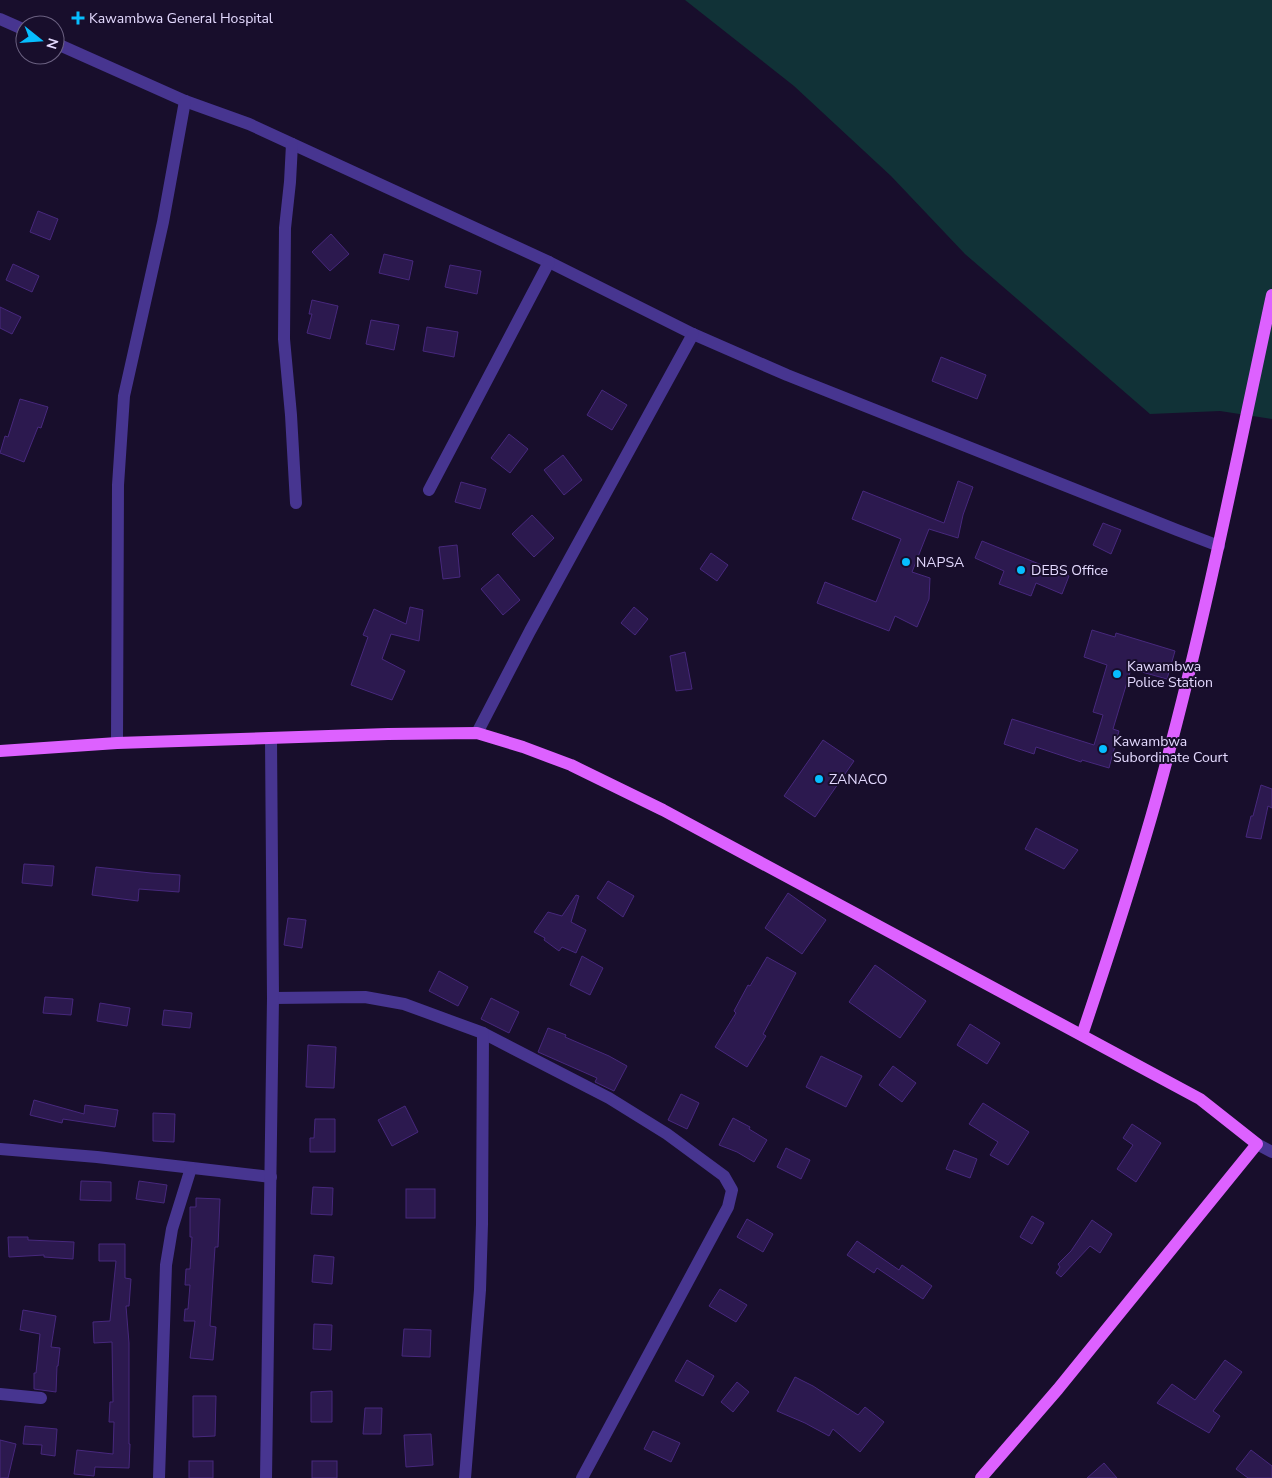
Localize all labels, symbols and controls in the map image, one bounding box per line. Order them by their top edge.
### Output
place label: Kawambwa General Hospital [89,9,274,28]
marker: Kawambwa General Hospital [71,11,85,25]
north arrow [15,15,65,65]
text: N [41,36,63,51]
place label: NAPSA [916,553,964,572]
marker: NAPSA [900,556,912,568]
place label: DEBS Office [1031,561,1108,580]
marker: DEBS Office [1015,564,1027,576]
place label: Kawambwa Police Station [1127,657,1213,692]
marker: Kawambwa Police Station [1111,668,1123,680]
place label: Kawambwa Subordinate Court [1113,732,1228,767]
marker: Kawambwa Subordinate Court [1097,743,1109,755]
place label: ZANACO [829,770,888,789]
marker: ZANACO [813,773,825,785]

